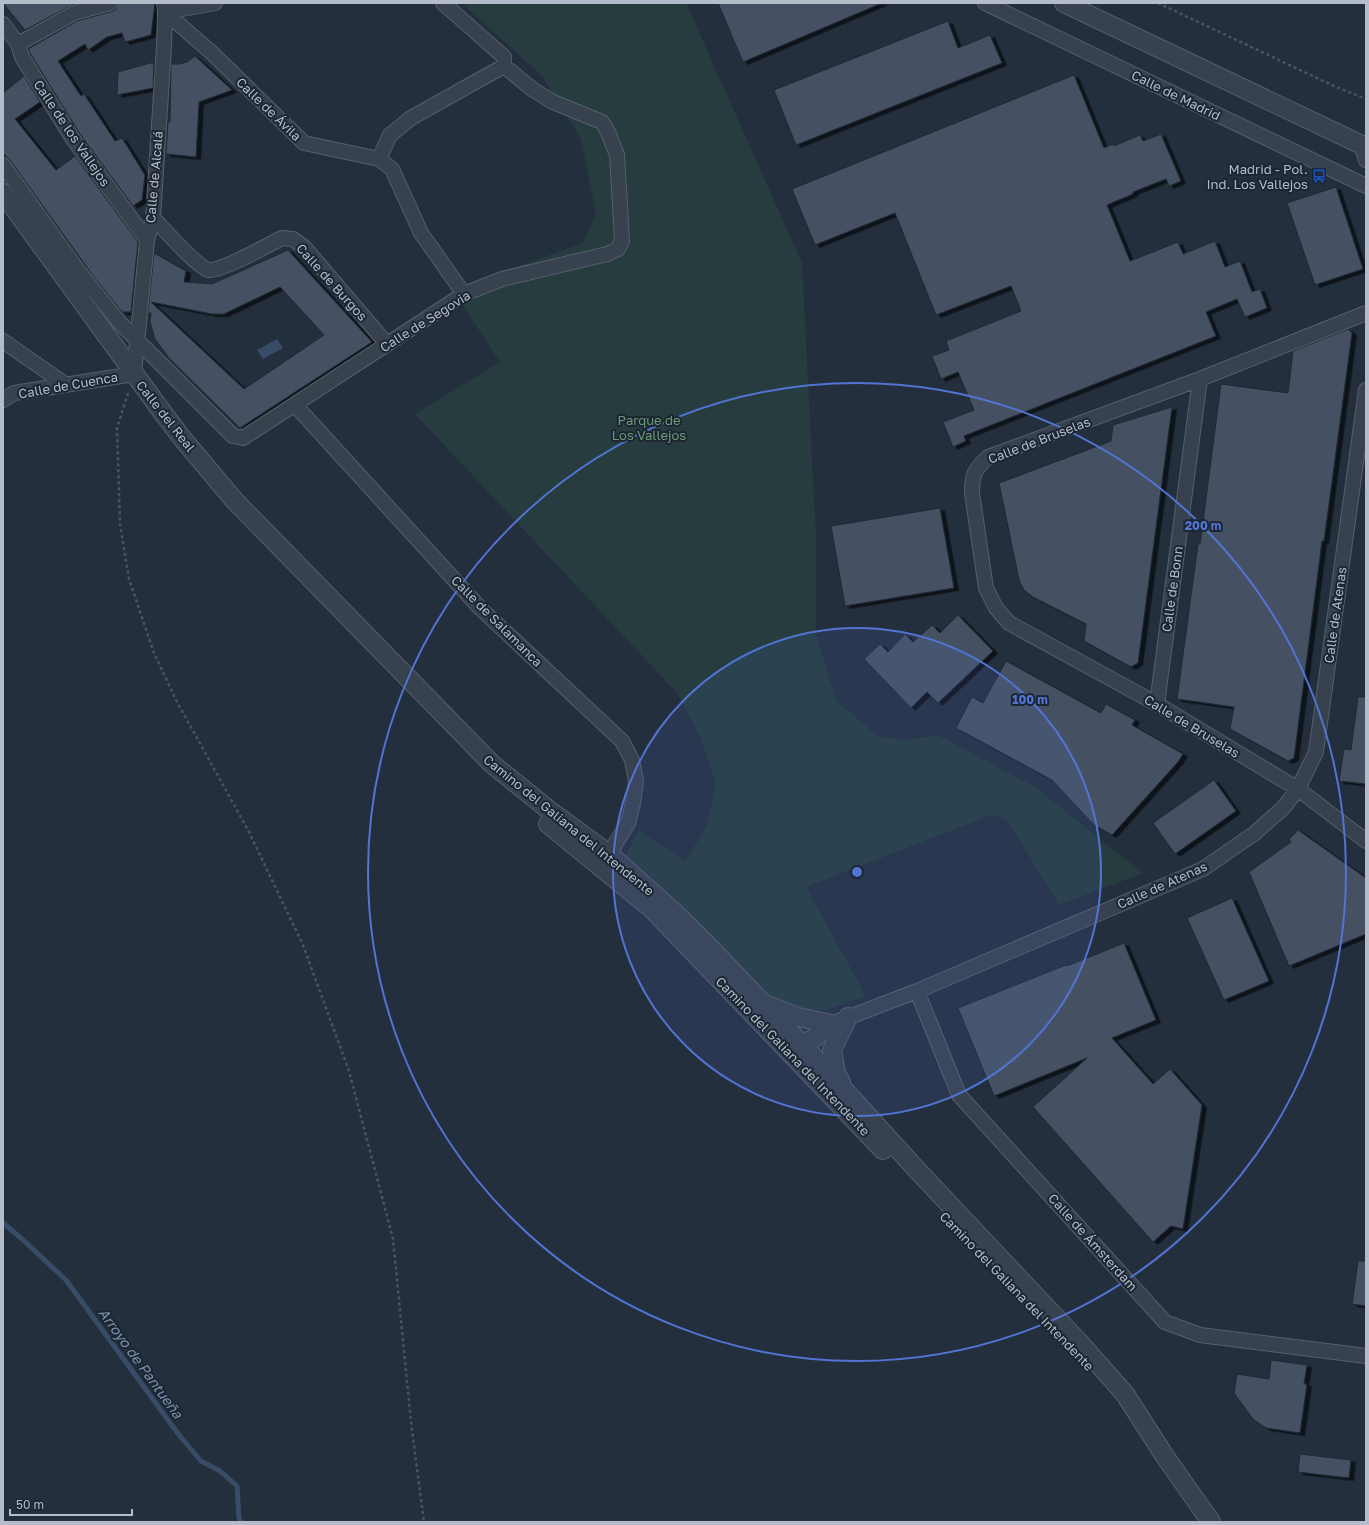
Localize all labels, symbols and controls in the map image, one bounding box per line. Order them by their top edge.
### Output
street label: Calle de Madrid [1129,67,1223,123]
street label: Calle de Ávila [233,74,305,144]
street label: Calle de los Vallejos [30,77,114,189]
street label: Calle de Alcalá [142,130,166,224]
place label: Madrid - Pol. Ind. Los Vallejos [1206,161,1308,192]
bus stop icon: Madrid - Pol. Ind. Los Vallejos [1311,168,1327,184]
street label: Calle de Burgos [293,240,371,324]
street label: Calle de Segovia [377,287,473,355]
street label: Calle de Cuenca [17,368,119,402]
street label: Calle del Real [133,377,199,455]
park label: Parque de Los Vallejos [612,412,686,443]
street label: Calle de Bruselas [986,413,1093,467]
text: 200 m [1185,518,1221,533]
street label: Calle de Bonn [1158,545,1186,633]
street label: Calle de Atenas [1320,566,1350,664]
street label: Calle de Salamanca [448,572,546,670]
street label: Calle de Bruselas [1141,691,1243,761]
text: 100 m [1012,692,1048,707]
street label: Camino del Galiana del Intendente [480,751,658,899]
street label: Calle de Atenas [1114,858,1210,912]
centre of rings [850,865,864,879]
street label: Camino del Galiana del Intendente [713,973,873,1139]
street label: Calle de Ámsterdam [1045,1190,1141,1294]
street label: Camino del Galiana del Intendente [937,1208,1097,1374]
water label: Arroyo de Pantueña [95,1305,187,1422]
scale bar [10,1491,132,1517]
text: 50 m [16,1497,44,1512]

